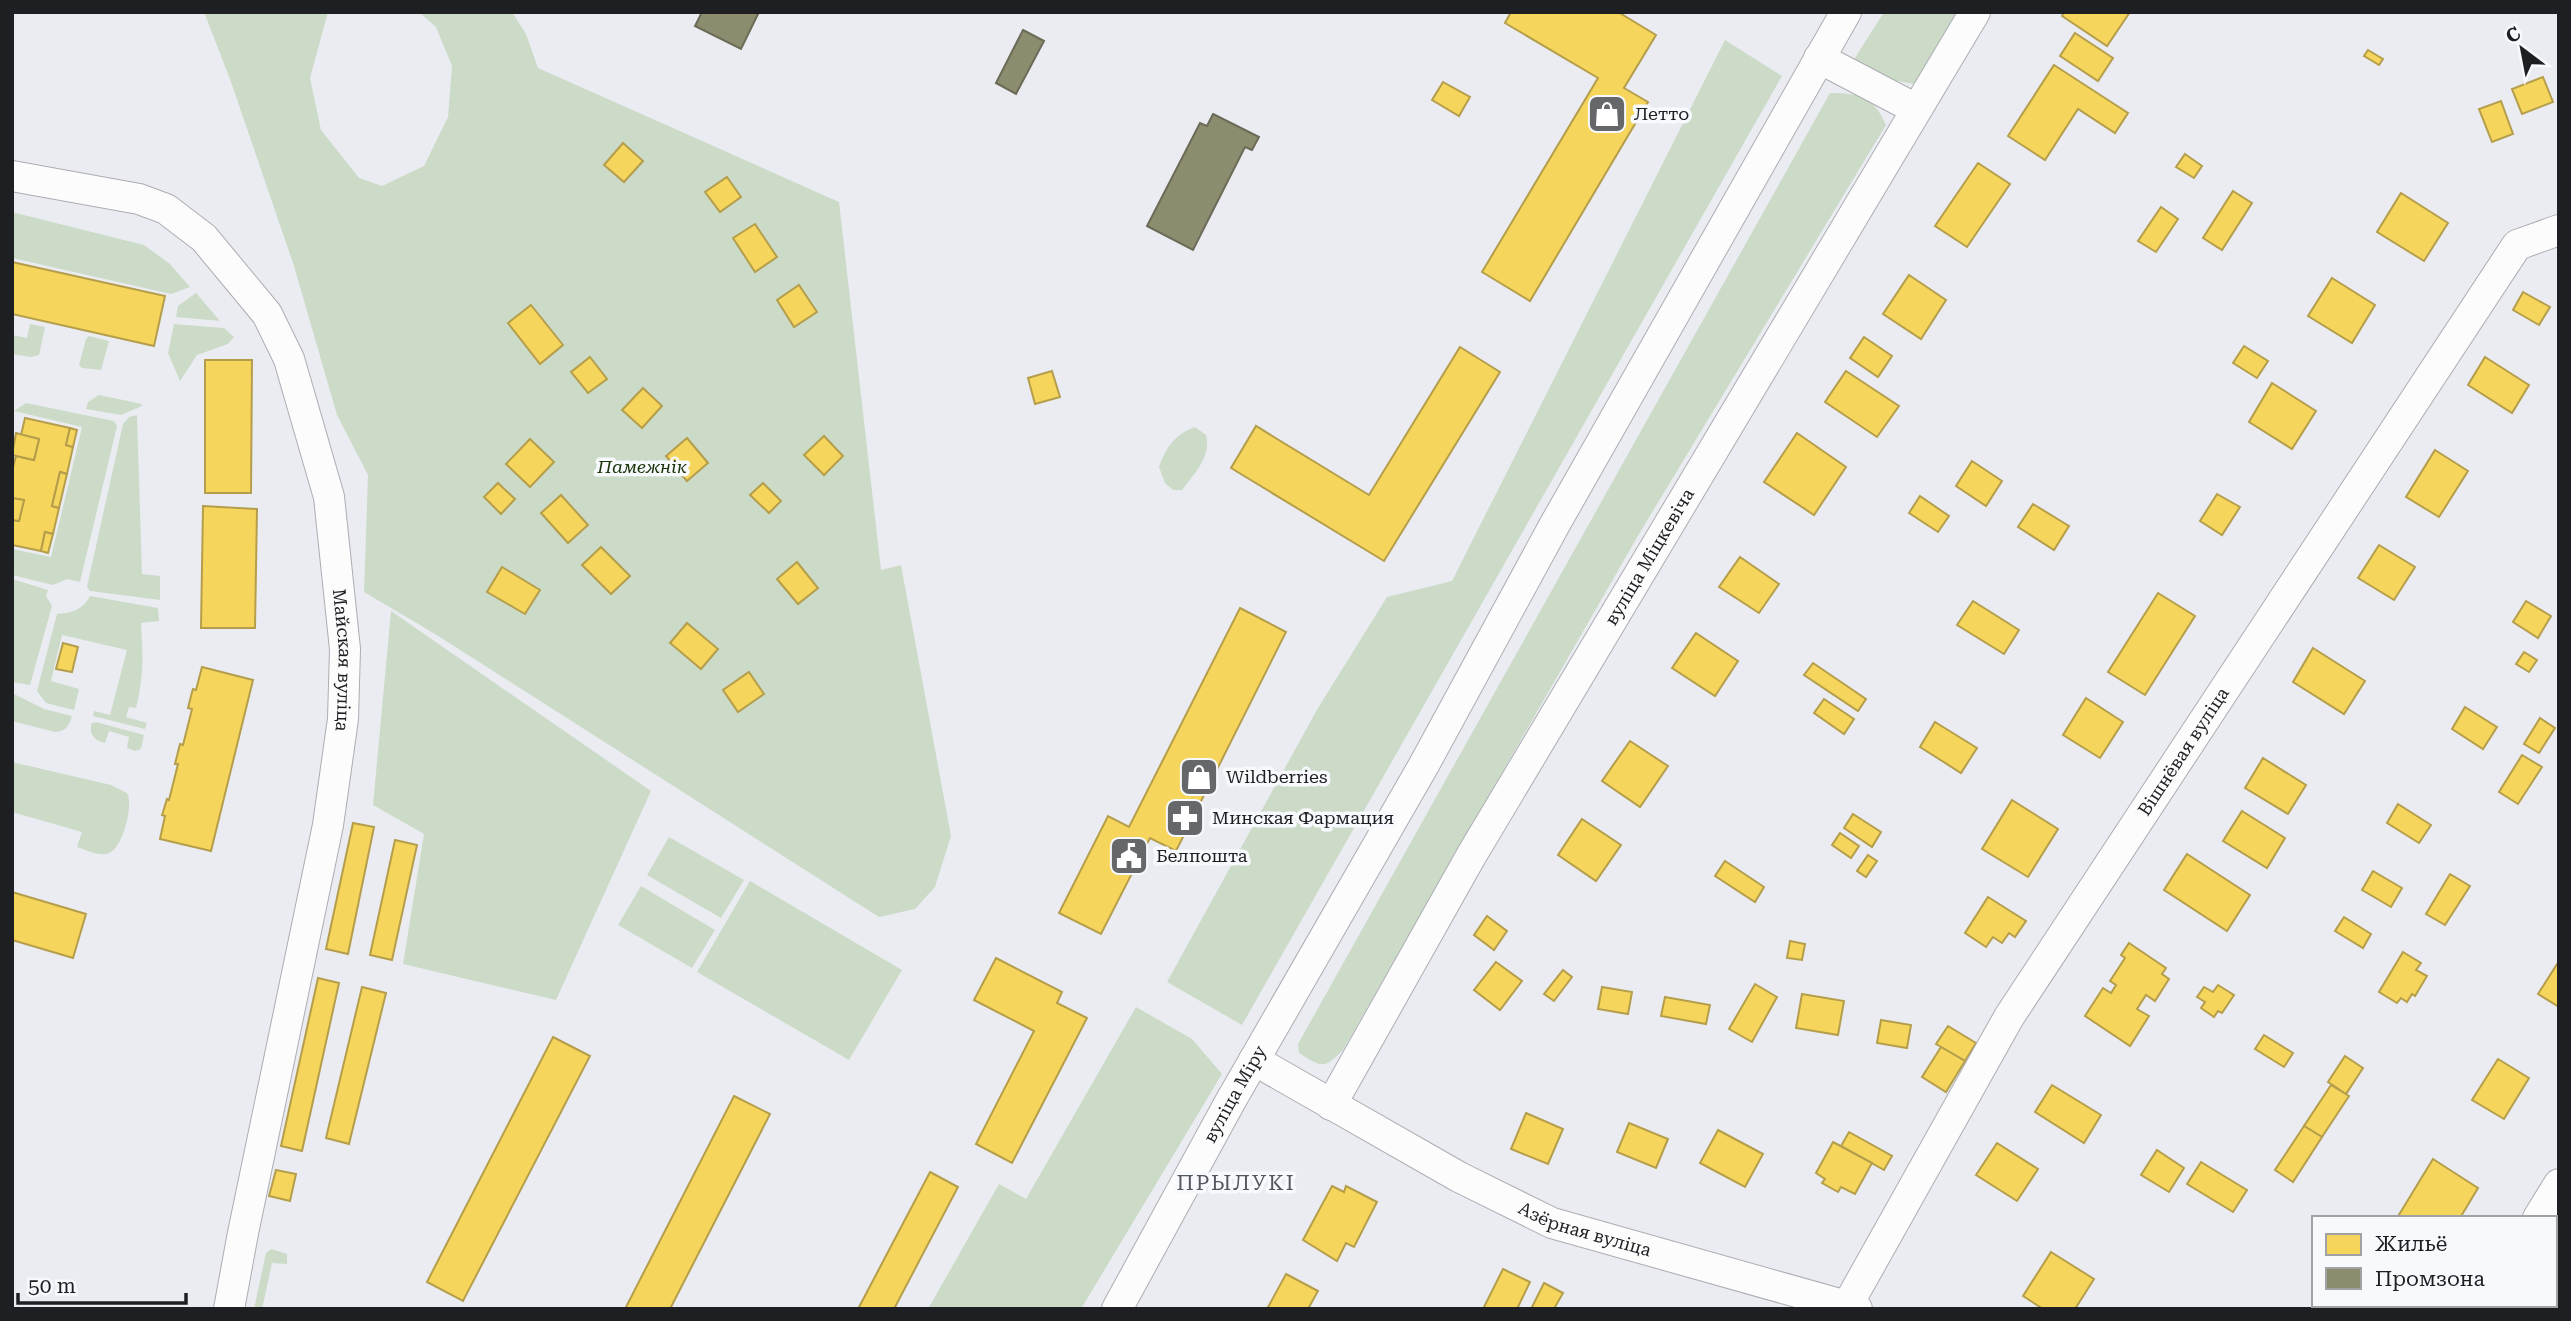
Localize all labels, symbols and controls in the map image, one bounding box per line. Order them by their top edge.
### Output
north arrow [2487,14,2557,84]
text: С [2502,22,2525,48]
shop icon: Летто [1586,93,1628,135]
place label: Летто [1634,103,1689,124]
park label: Памежнік [596,456,687,477]
street label: вуліца Міцкевіча [1600,484,1698,629]
street label: Майская вуліца [329,588,356,733]
street label: Вішнёвая вуліца [2133,683,2233,819]
shop icon: Wildberries [1178,756,1220,798]
place label: Wildberries [1226,766,1328,787]
pharmacy icon: Минская Фармация [1164,797,1206,839]
place label: Минская Фармация [1212,807,1394,828]
public building icon: Белпошта [1108,835,1150,877]
place label: Белпошта [1156,845,1248,866]
street label: вуліца Міру [1199,1041,1270,1146]
district label: ПРЫЛУКІ [1176,1171,1296,1195]
street label: Азёрная вуліца [1515,1197,1654,1261]
legend [2312,1216,2557,1307]
text: Жильё [2375,1232,2447,1256]
scale bar [18,1262,186,1306]
text: Промзона [2375,1267,2485,1291]
text: 50 m [28,1274,76,1298]

